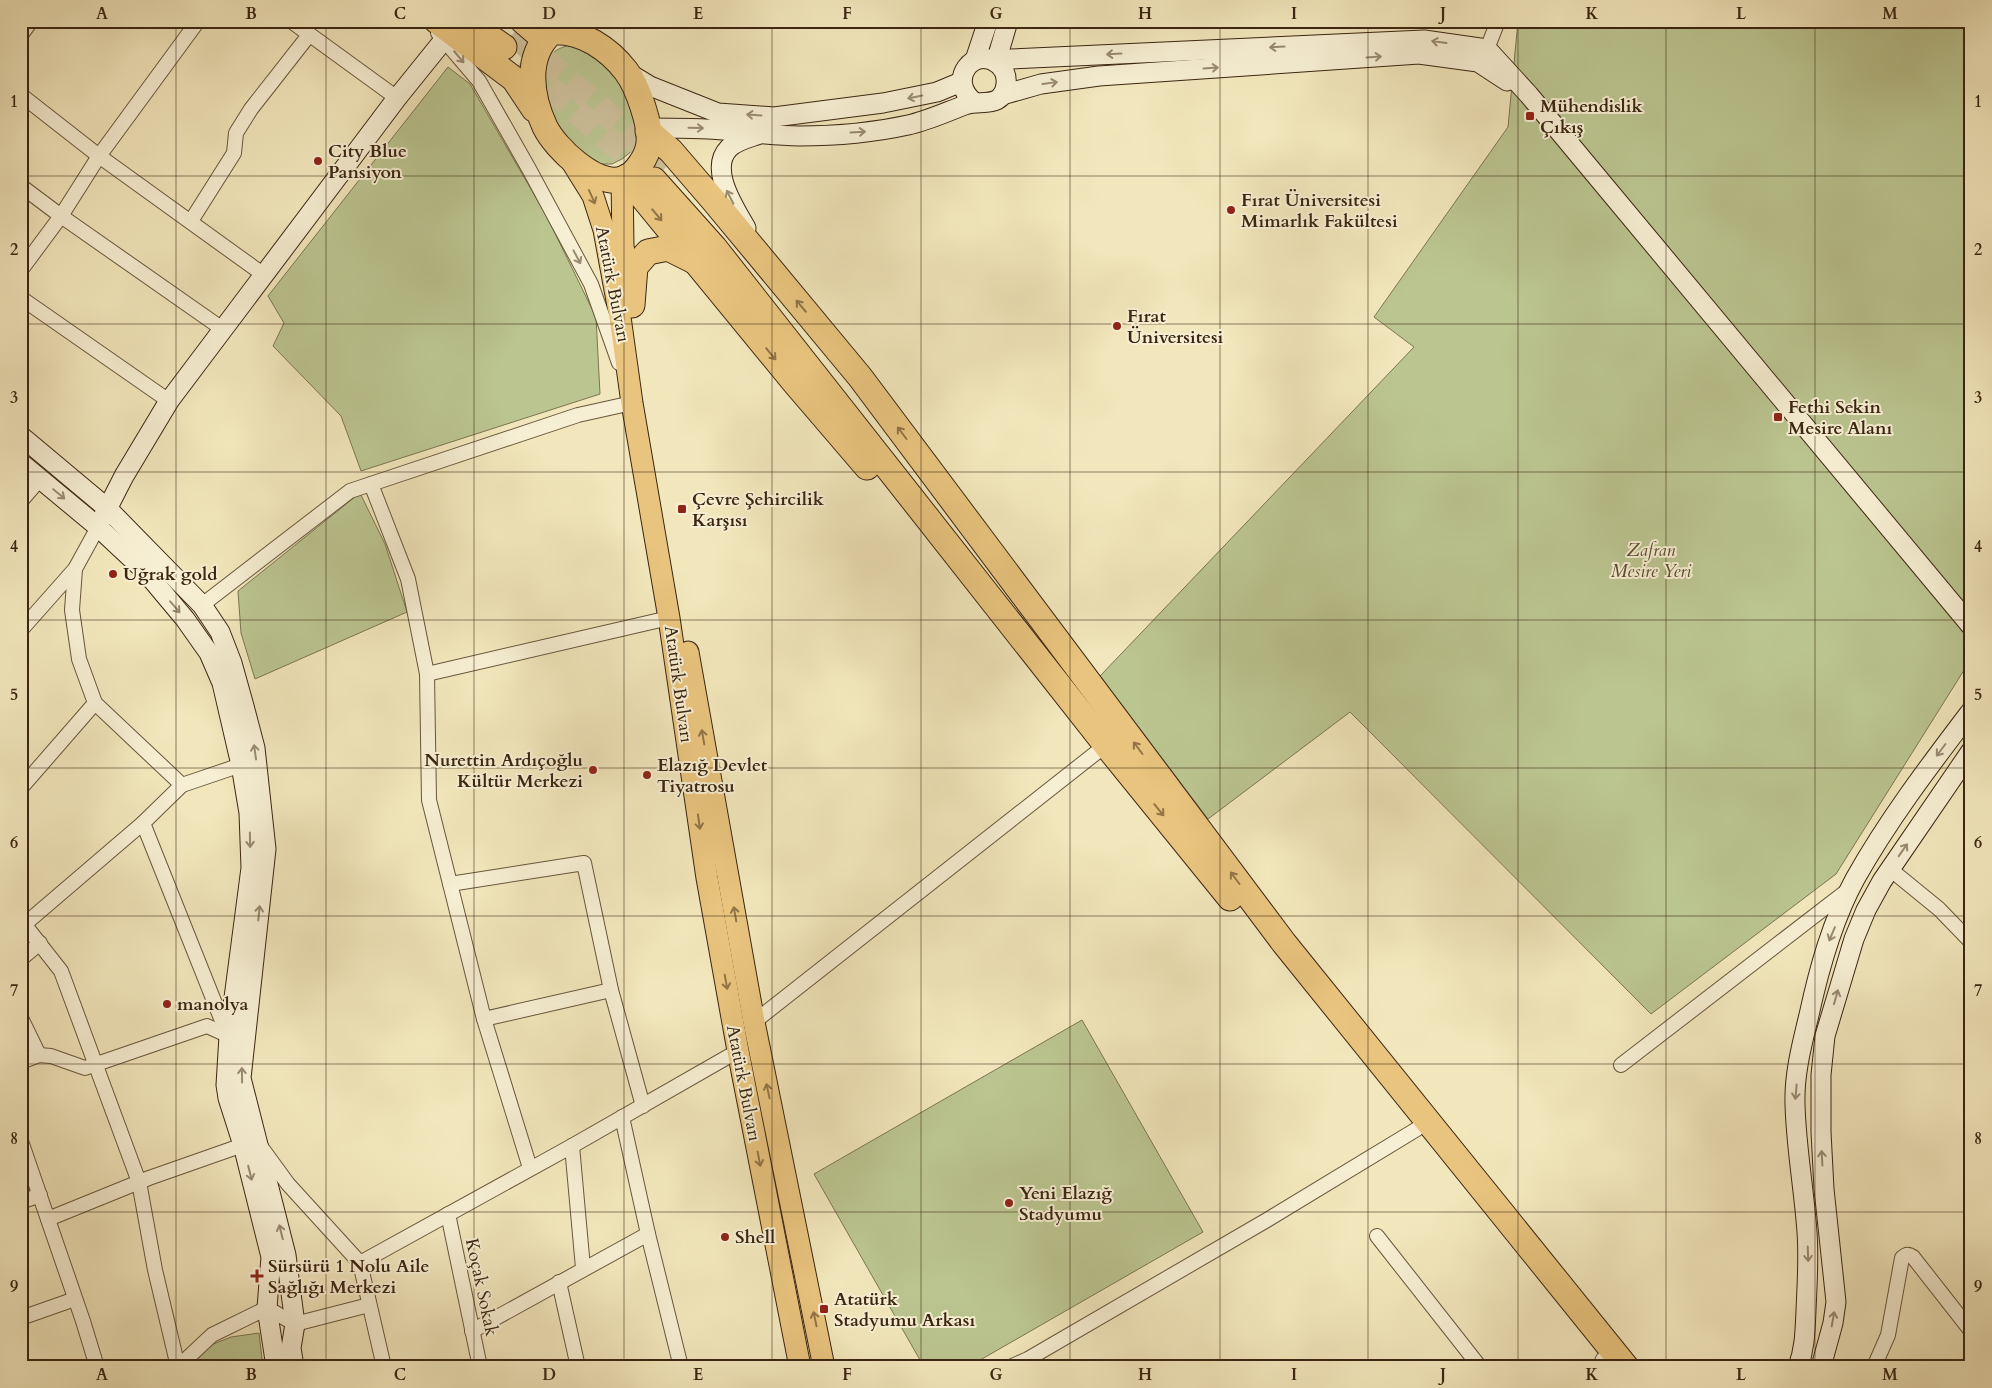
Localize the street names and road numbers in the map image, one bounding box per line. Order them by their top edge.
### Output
street label: Atatürk Bulvarı [589,224,636,344]
street label: Atatürk Bulvarı [658,624,699,744]
street label: Atatürk Bulvarı [720,1023,767,1143]
street label: Koçak Sokak [459,1236,504,1339]

